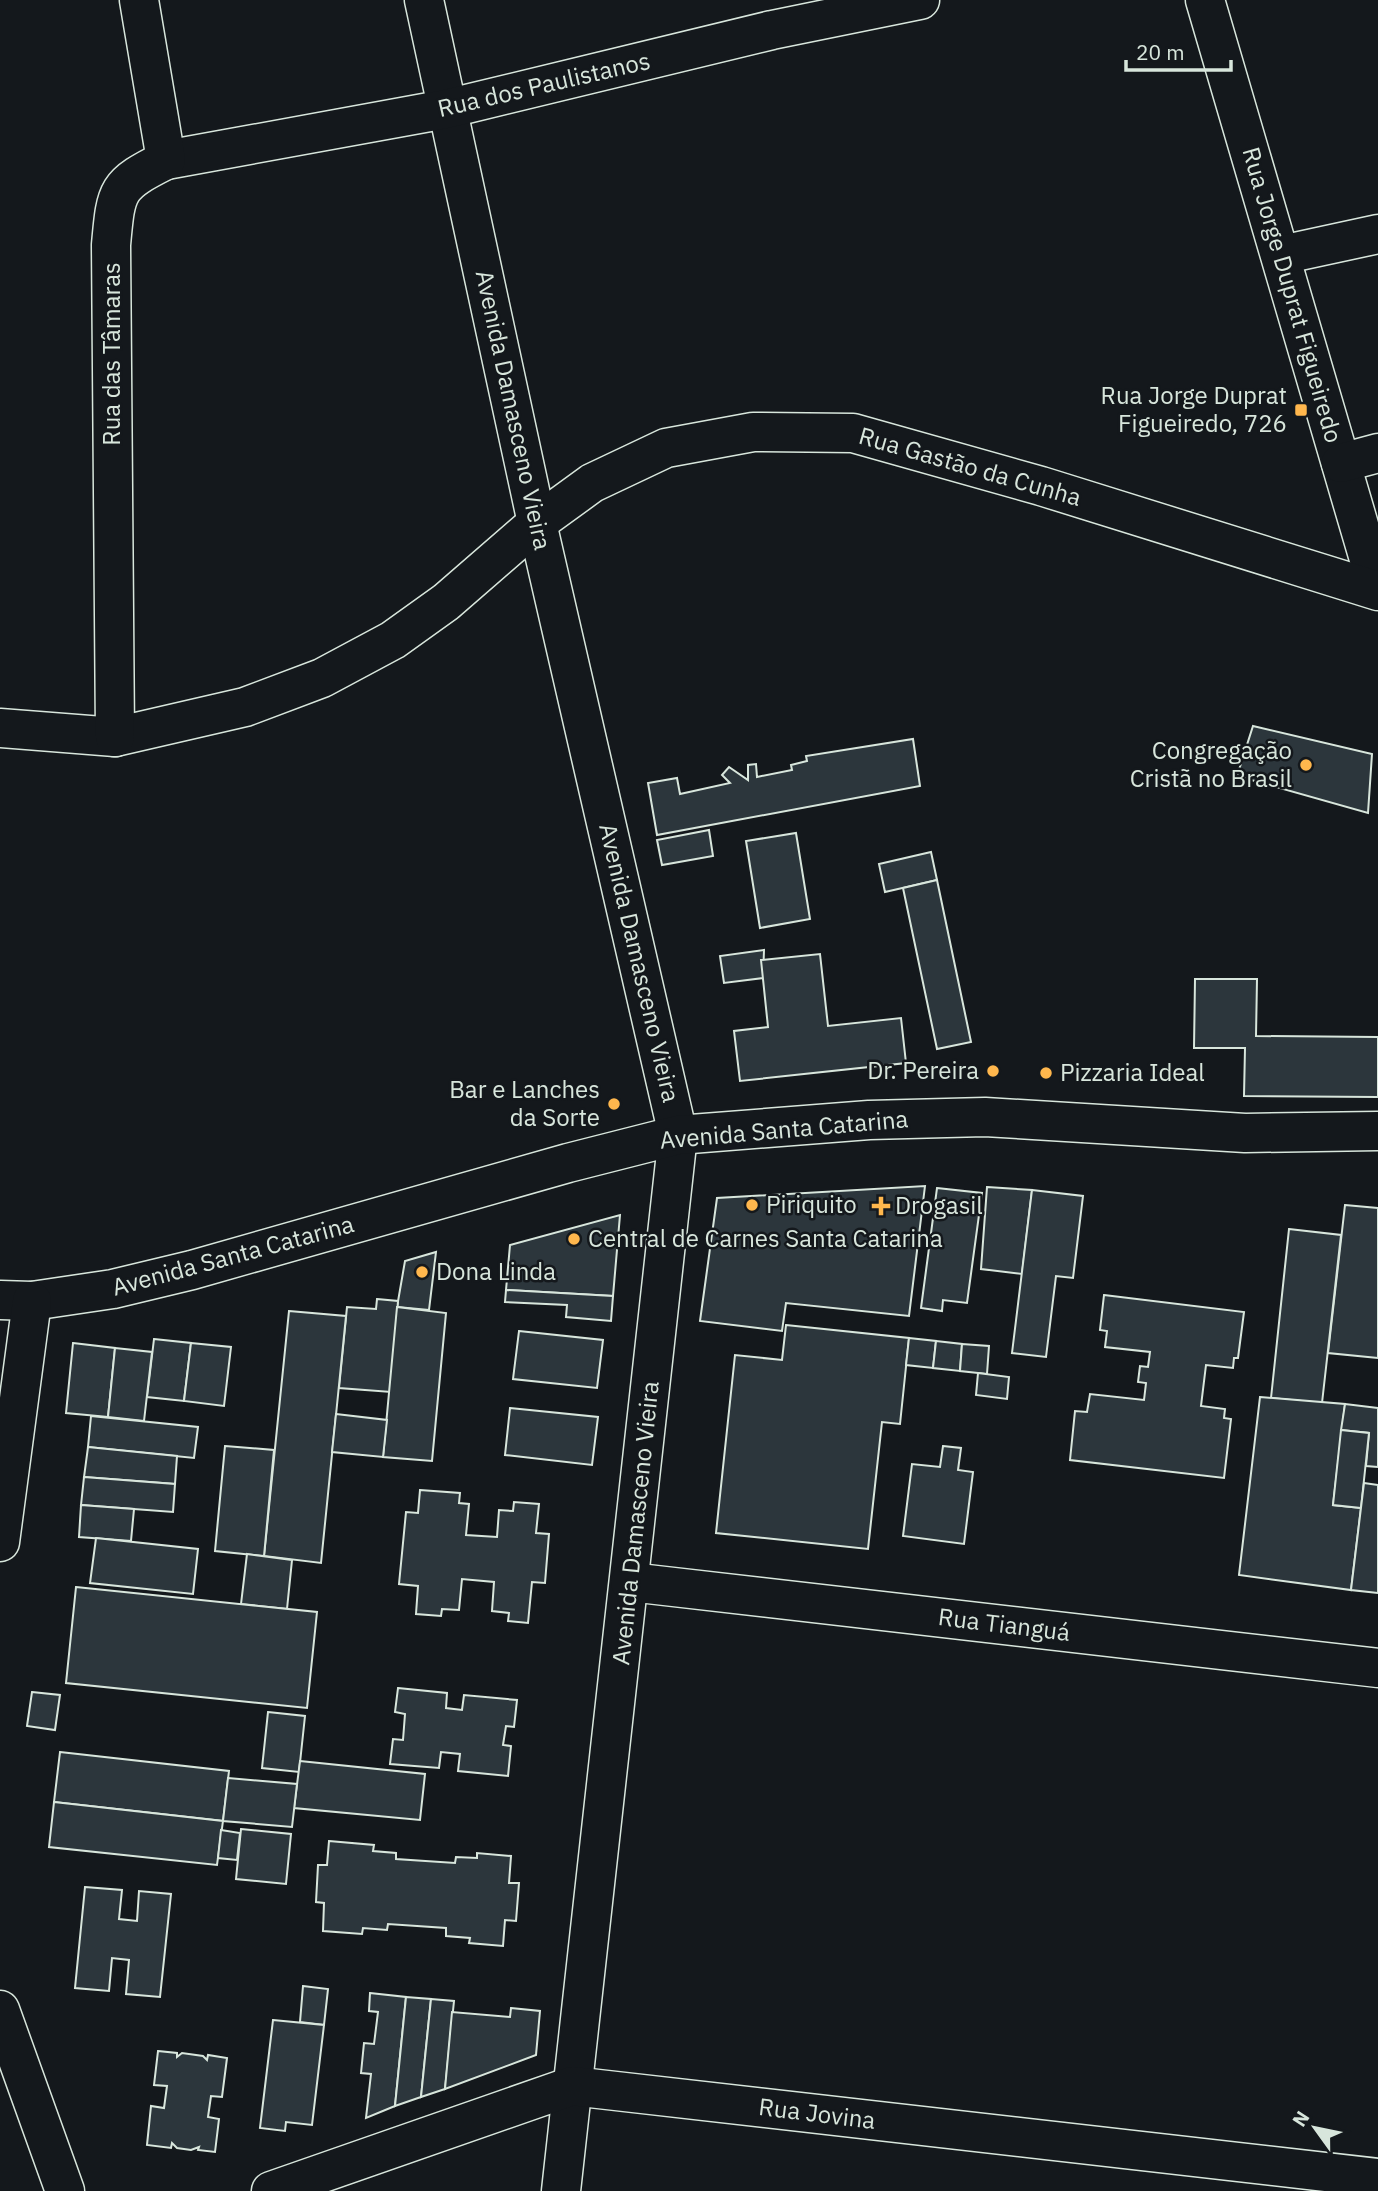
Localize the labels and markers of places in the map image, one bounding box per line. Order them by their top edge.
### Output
place label: Rua Jorge Duprat Figueiredo, 726 [1101,379,1287,439]
marker: Rua Jorge Duprat Figueiredo, 726 [1293,402,1309,418]
place label: Congregação Cristã no Brasil [1130,734,1292,794]
marker: Congregação Cristã no Brasil [1298,757,1314,773]
place label: Dr. Pereira [867,1054,979,1086]
place label: Pizzaria Ideal [1060,1056,1205,1088]
marker: Dr. Pereira [985,1063,1001,1079]
marker: Pizzaria Ideal [1038,1065,1054,1081]
place label: Bar e Lanches da Sorte [449,1073,600,1133]
marker: Bar e Lanches da Sorte [606,1096,622,1112]
place label: Piriquito [766,1188,857,1220]
place label: Drogasil [895,1189,983,1221]
marker: Piriquito [744,1197,760,1213]
marker: Drogasil [873,1198,889,1214]
place label: Central de Carnes Santa Catarina [588,1222,943,1254]
marker: Central de Carnes Santa Catarina [566,1231,582,1247]
place label: Dona Linda [436,1255,556,1287]
marker: Dona Linda [414,1264,430,1280]

